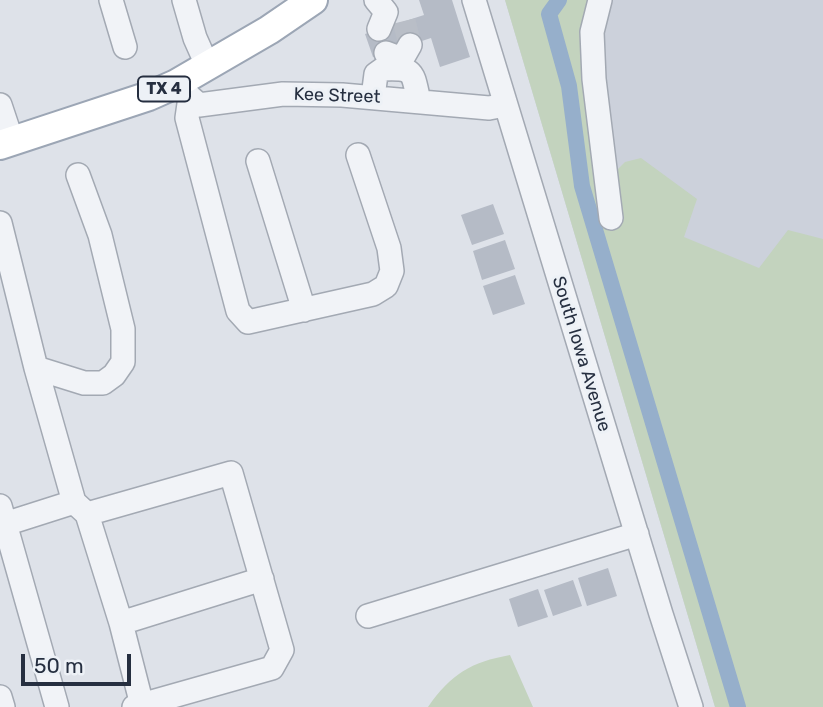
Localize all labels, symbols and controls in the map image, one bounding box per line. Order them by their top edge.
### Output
road number: TX 4 [138,76,190,102]
street label: Kee Street [293,84,381,108]
street label: South Iowa Avenue [547,274,615,434]
scale bar [24,640,135,684]
text: 50 m [34,653,84,678]

